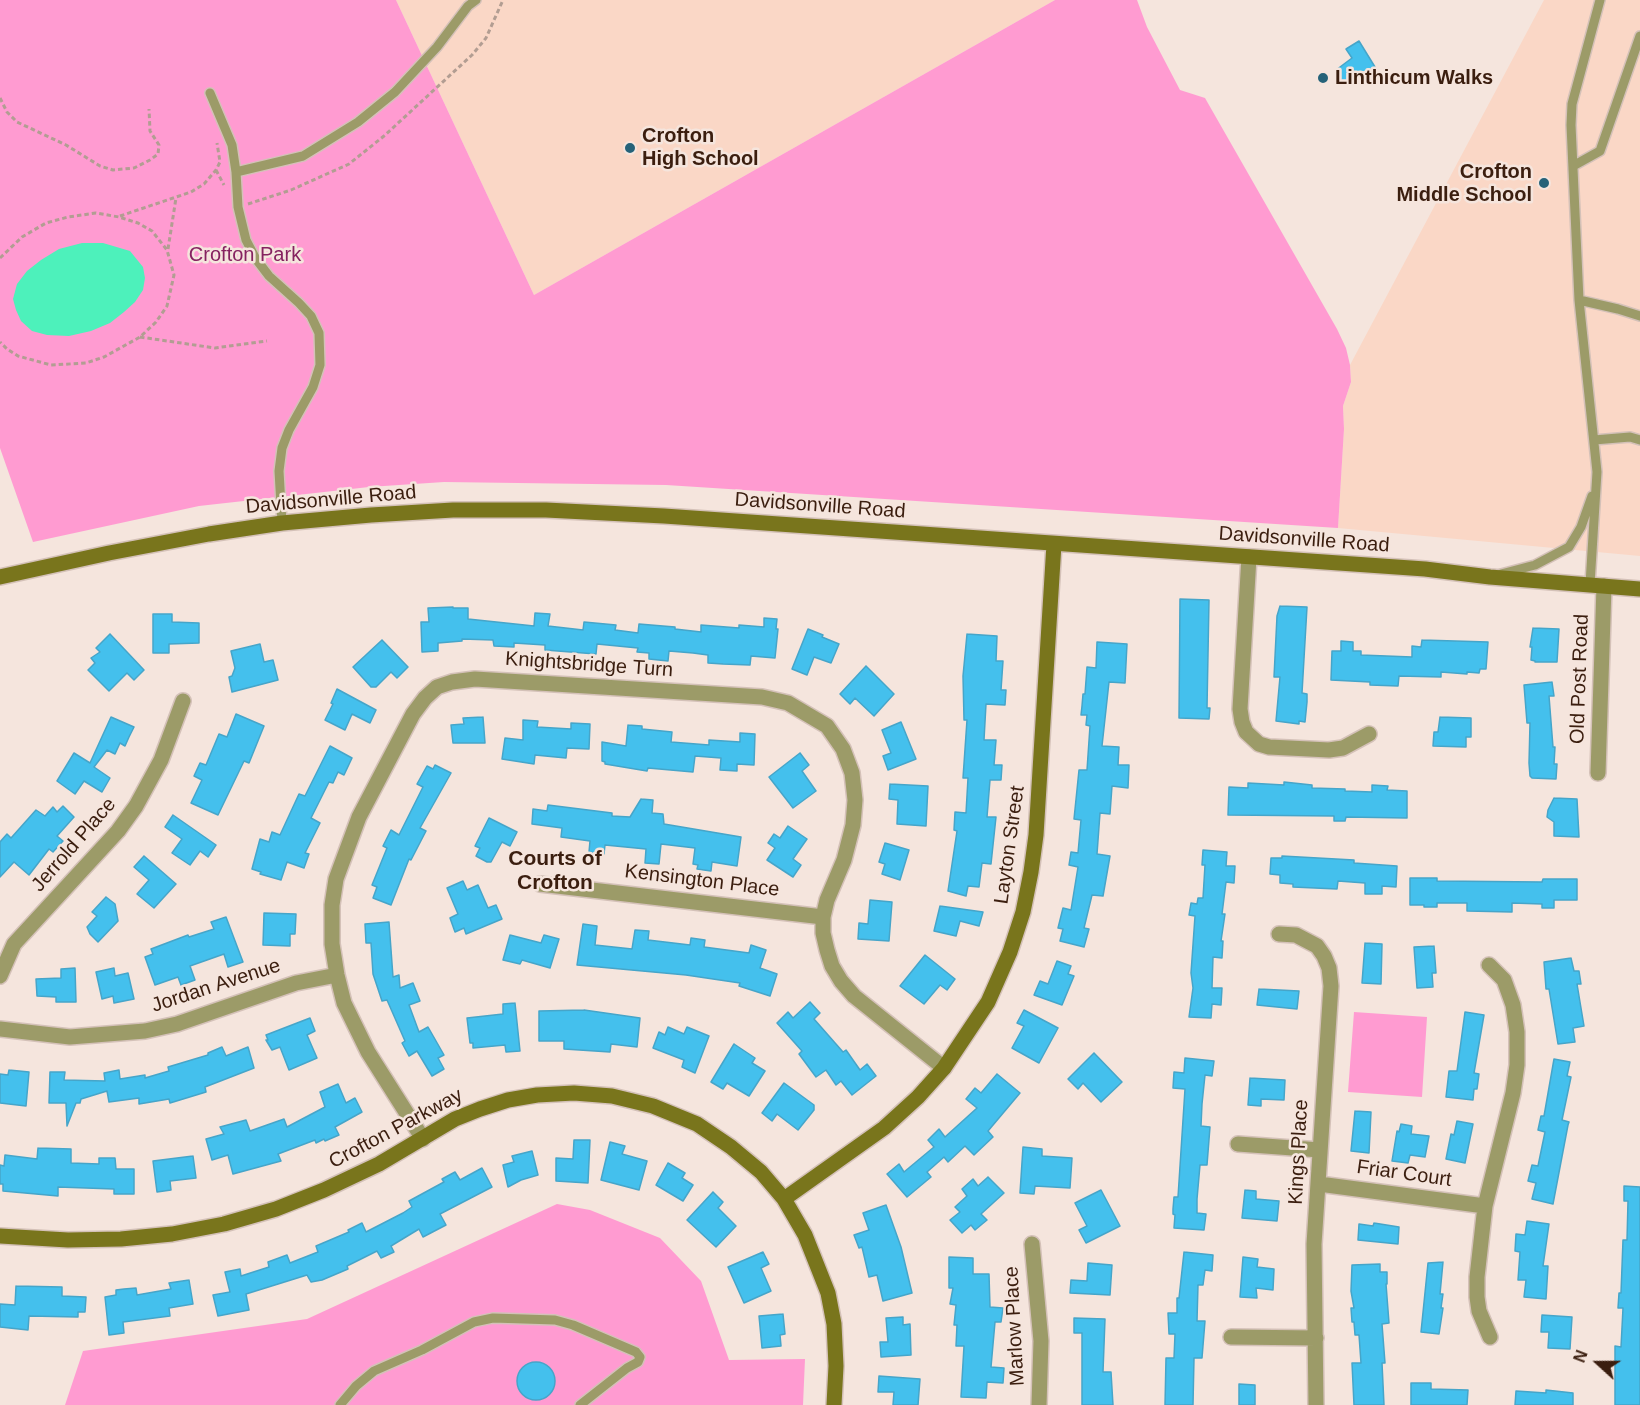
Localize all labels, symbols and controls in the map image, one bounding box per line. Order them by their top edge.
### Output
place label: Linthicum Walks [1335,66,1493,90]
marker: Linthicum Walks [1316,71,1330,85]
place label: Crofton High School [642,124,759,171]
marker: Crofton High School [623,141,637,155]
place label: Crofton Middle School [1396,160,1532,207]
marker: Crofton Middle School [1537,176,1551,190]
park label: Crofton Park [189,243,301,267]
street label: Davidsonville Road [245,481,417,519]
street label: Davidsonville Road [734,488,906,524]
street label: Davidsonville Road [1218,522,1390,558]
street label: Old Post Road [1566,614,1594,744]
street label: Knightsbridge Turn [504,647,674,683]
street label: Layton Street [990,784,1030,906]
street label: Jerrold Place [27,793,121,897]
district label: Courts of Crofton [508,846,602,896]
street label: Kensington Place [623,860,781,902]
street label: Jordan Avenue [148,954,284,1018]
street label: Crofton Parkway [325,1084,467,1174]
street label: Kings Place [1284,1099,1314,1205]
street label: Friar Court [1355,1155,1453,1193]
street label: Marlow Place [1000,1265,1030,1387]
north arrow [1568,1333,1628,1393]
text: N [1571,1348,1591,1365]

